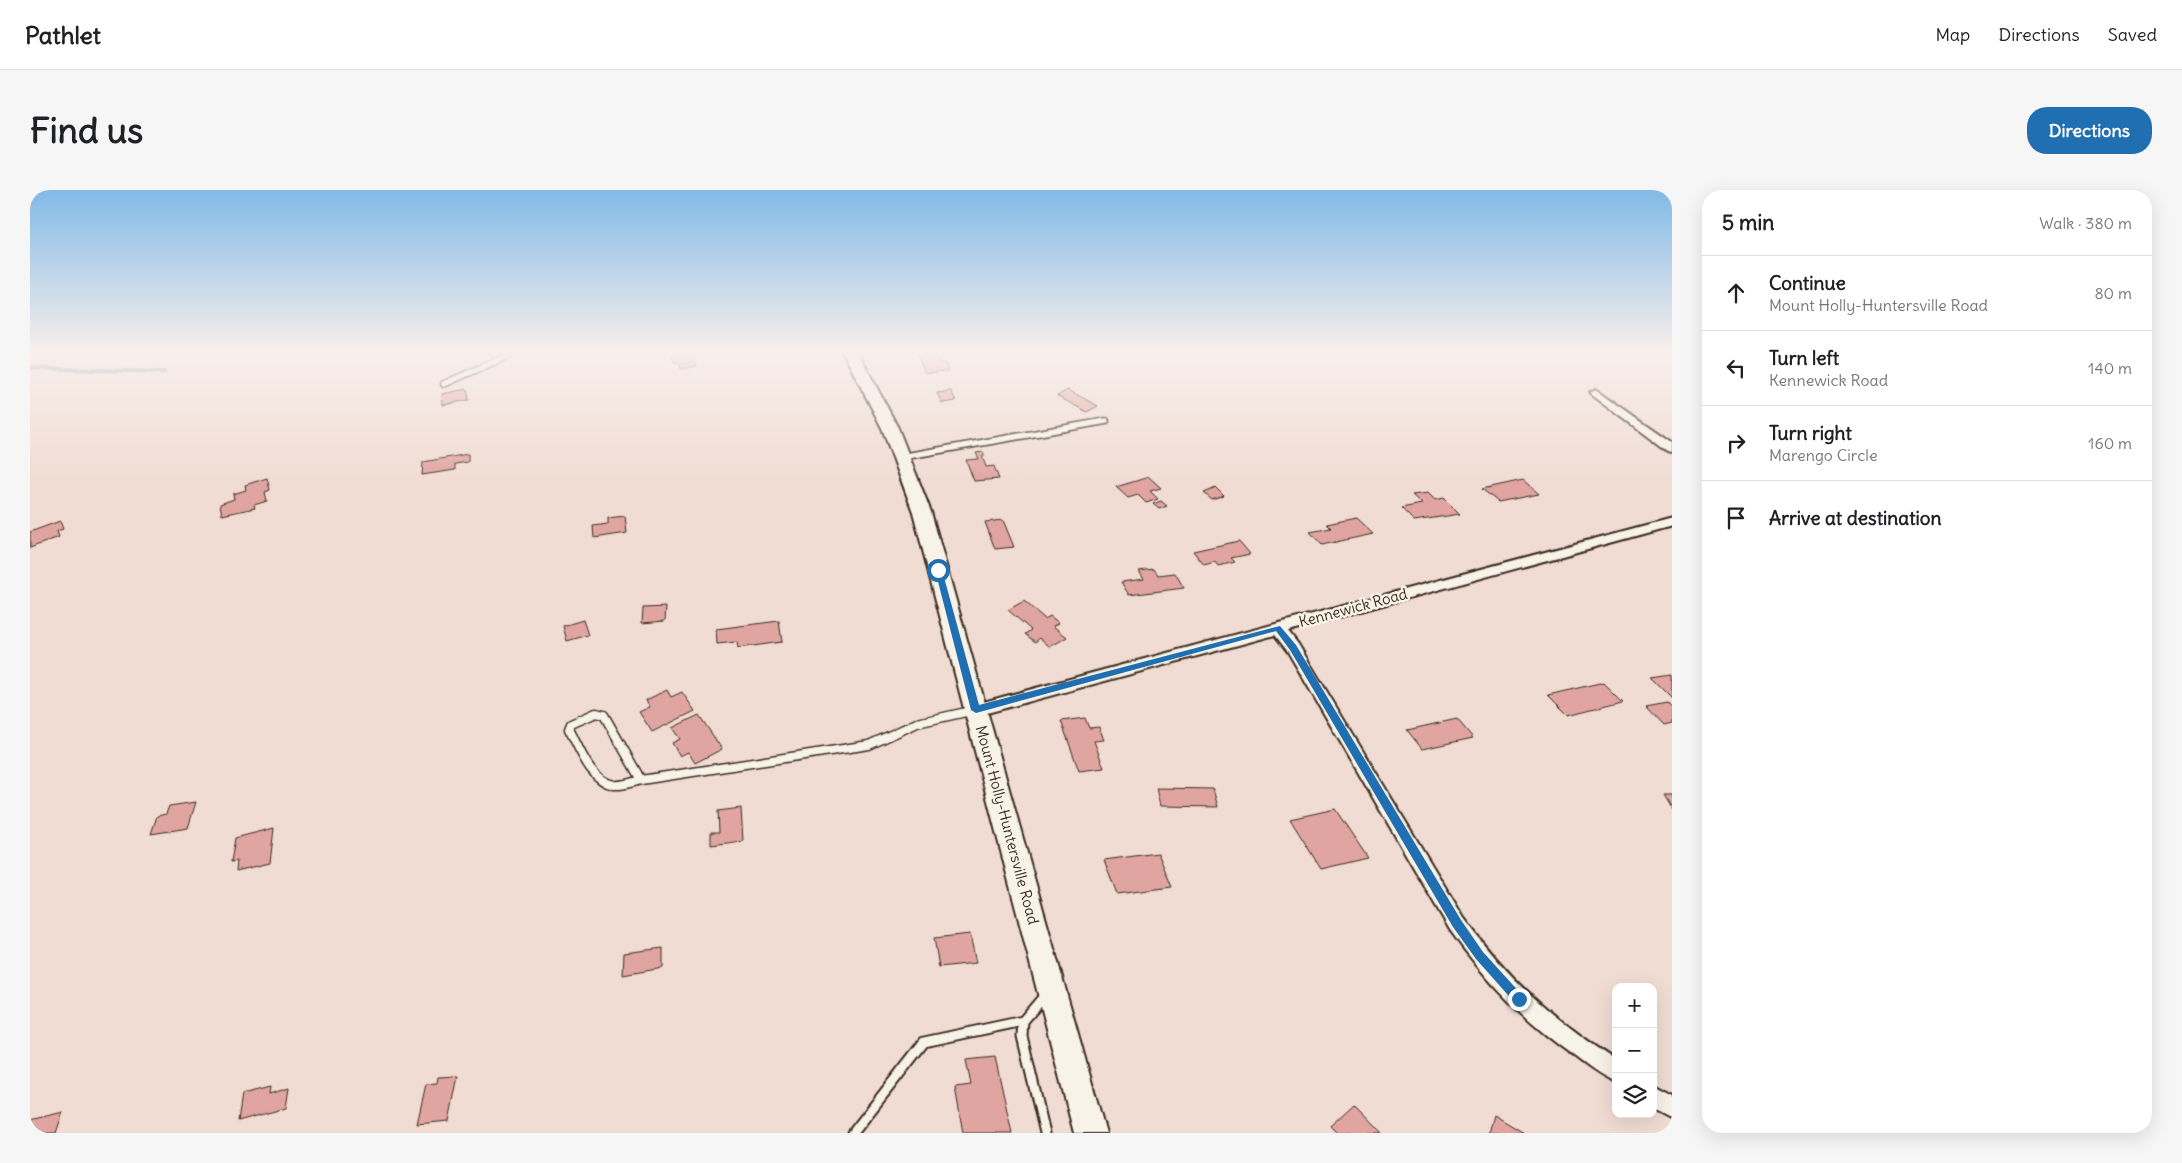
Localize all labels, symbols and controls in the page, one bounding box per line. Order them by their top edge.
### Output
text: Pathlet [25,20,101,50]
text: Map [1935,23,1970,46]
text: Directions [1998,23,2080,46]
text: Saved [2108,23,2157,46]
button: Directions [2027,107,2152,154]
text: Find us [30,108,143,152]
text: 5 min [1722,209,1774,236]
text: Walk · 380 m [2039,213,2132,233]
text: Continue [1769,271,1846,295]
icon: ahead [1722,279,1750,307]
text: 80 m [2094,283,2132,303]
text: Mount Holly-Huntersville Road [1769,295,1988,315]
text: Turn left [1769,346,1839,370]
icon: left [1722,354,1750,382]
text: 140 m [2088,358,2132,378]
text: Kennewick Road [1769,370,1888,390]
text: Turn right [1769,421,1852,445]
icon: right [1722,429,1750,457]
text: 160 m [2088,433,2132,453]
text: Marengo Circle [1769,445,1878,465]
icon: arrive [1722,504,1750,532]
text: Arrive at destination [1769,506,1942,530]
route start [927,559,950,582]
street label: Kennewick Road [1297,584,1409,631]
street label: Mount Holly-Huntersville Road [972,723,1043,927]
map controls [1612,983,1657,1118]
button: + [1612,983,1657,1028]
route end [1508,988,1531,1011]
button: − [1612,1028,1657,1073]
button: layers [1612,1073,1657,1118]

